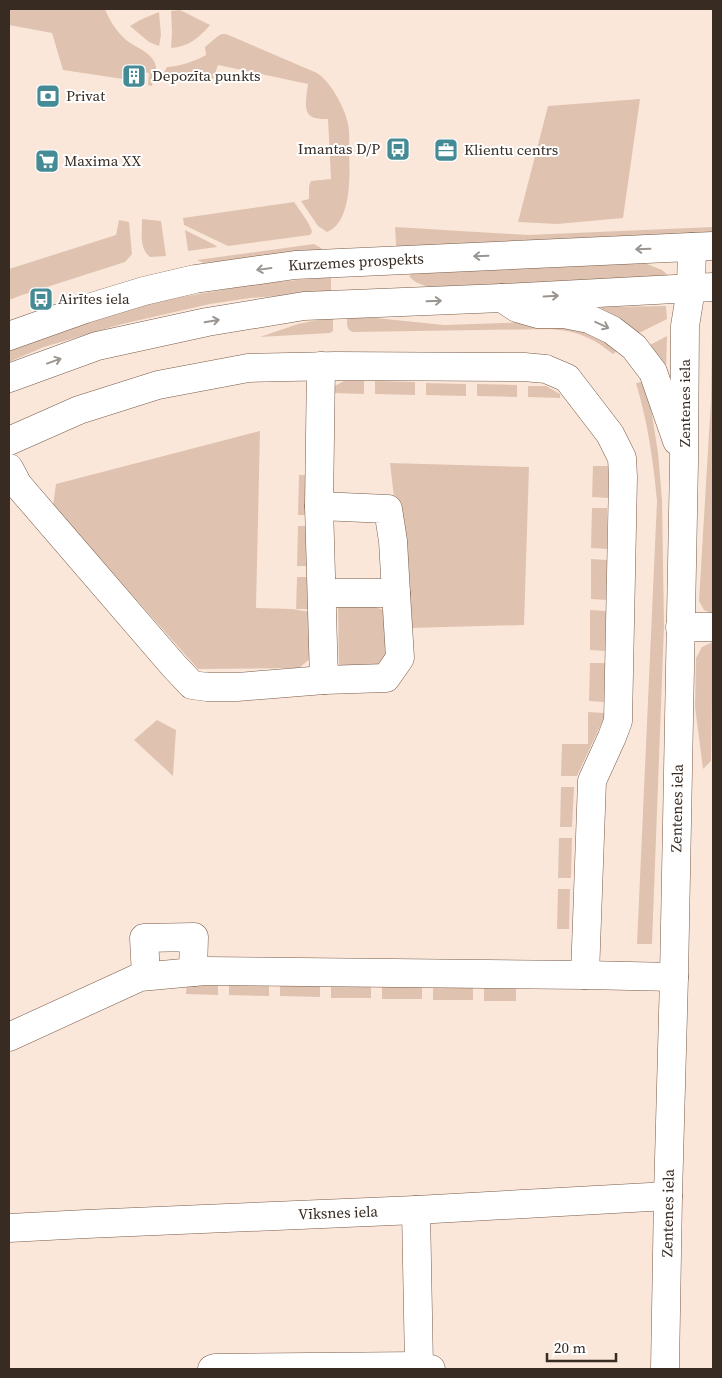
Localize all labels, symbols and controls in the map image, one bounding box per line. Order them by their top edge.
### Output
building icon: Depozīta punkts [121,63,147,89]
place label: Depozīta punkts [152,65,260,86]
bank icon: Privat [35,83,61,109]
place label: Privat [66,85,105,106]
bus stop icon: Imantas D/P [385,136,411,162]
office icon: Klientu centrs [433,137,459,163]
place label: Imantas D/P [298,138,380,159]
place label: Klientu centrs [464,139,558,160]
supermarket icon: Maxima XX [34,148,60,174]
place label: Maxima XX [64,150,142,171]
one-way arrow [635,245,651,254]
street label: Kurzemes prospekts [288,247,424,276]
one-way arrow [473,251,489,261]
one-way arrow [256,265,272,275]
bus stop icon: Airītes iela [28,286,54,312]
place label: Airītes iela [58,288,130,309]
one-way arrow [542,291,558,300]
one-way arrow [426,296,442,305]
one-way arrow [203,316,219,326]
one-way arrow [594,321,609,331]
one-way arrow [46,356,62,365]
street label: Zentenes iela [674,359,695,447]
street label: Zentenes iela [665,763,688,852]
street label: Zentenes iela [656,1168,679,1257]
street label: Vīksnes iela [298,1201,379,1224]
scale bar [547,1330,616,1362]
text: 20 m [554,1337,586,1358]

